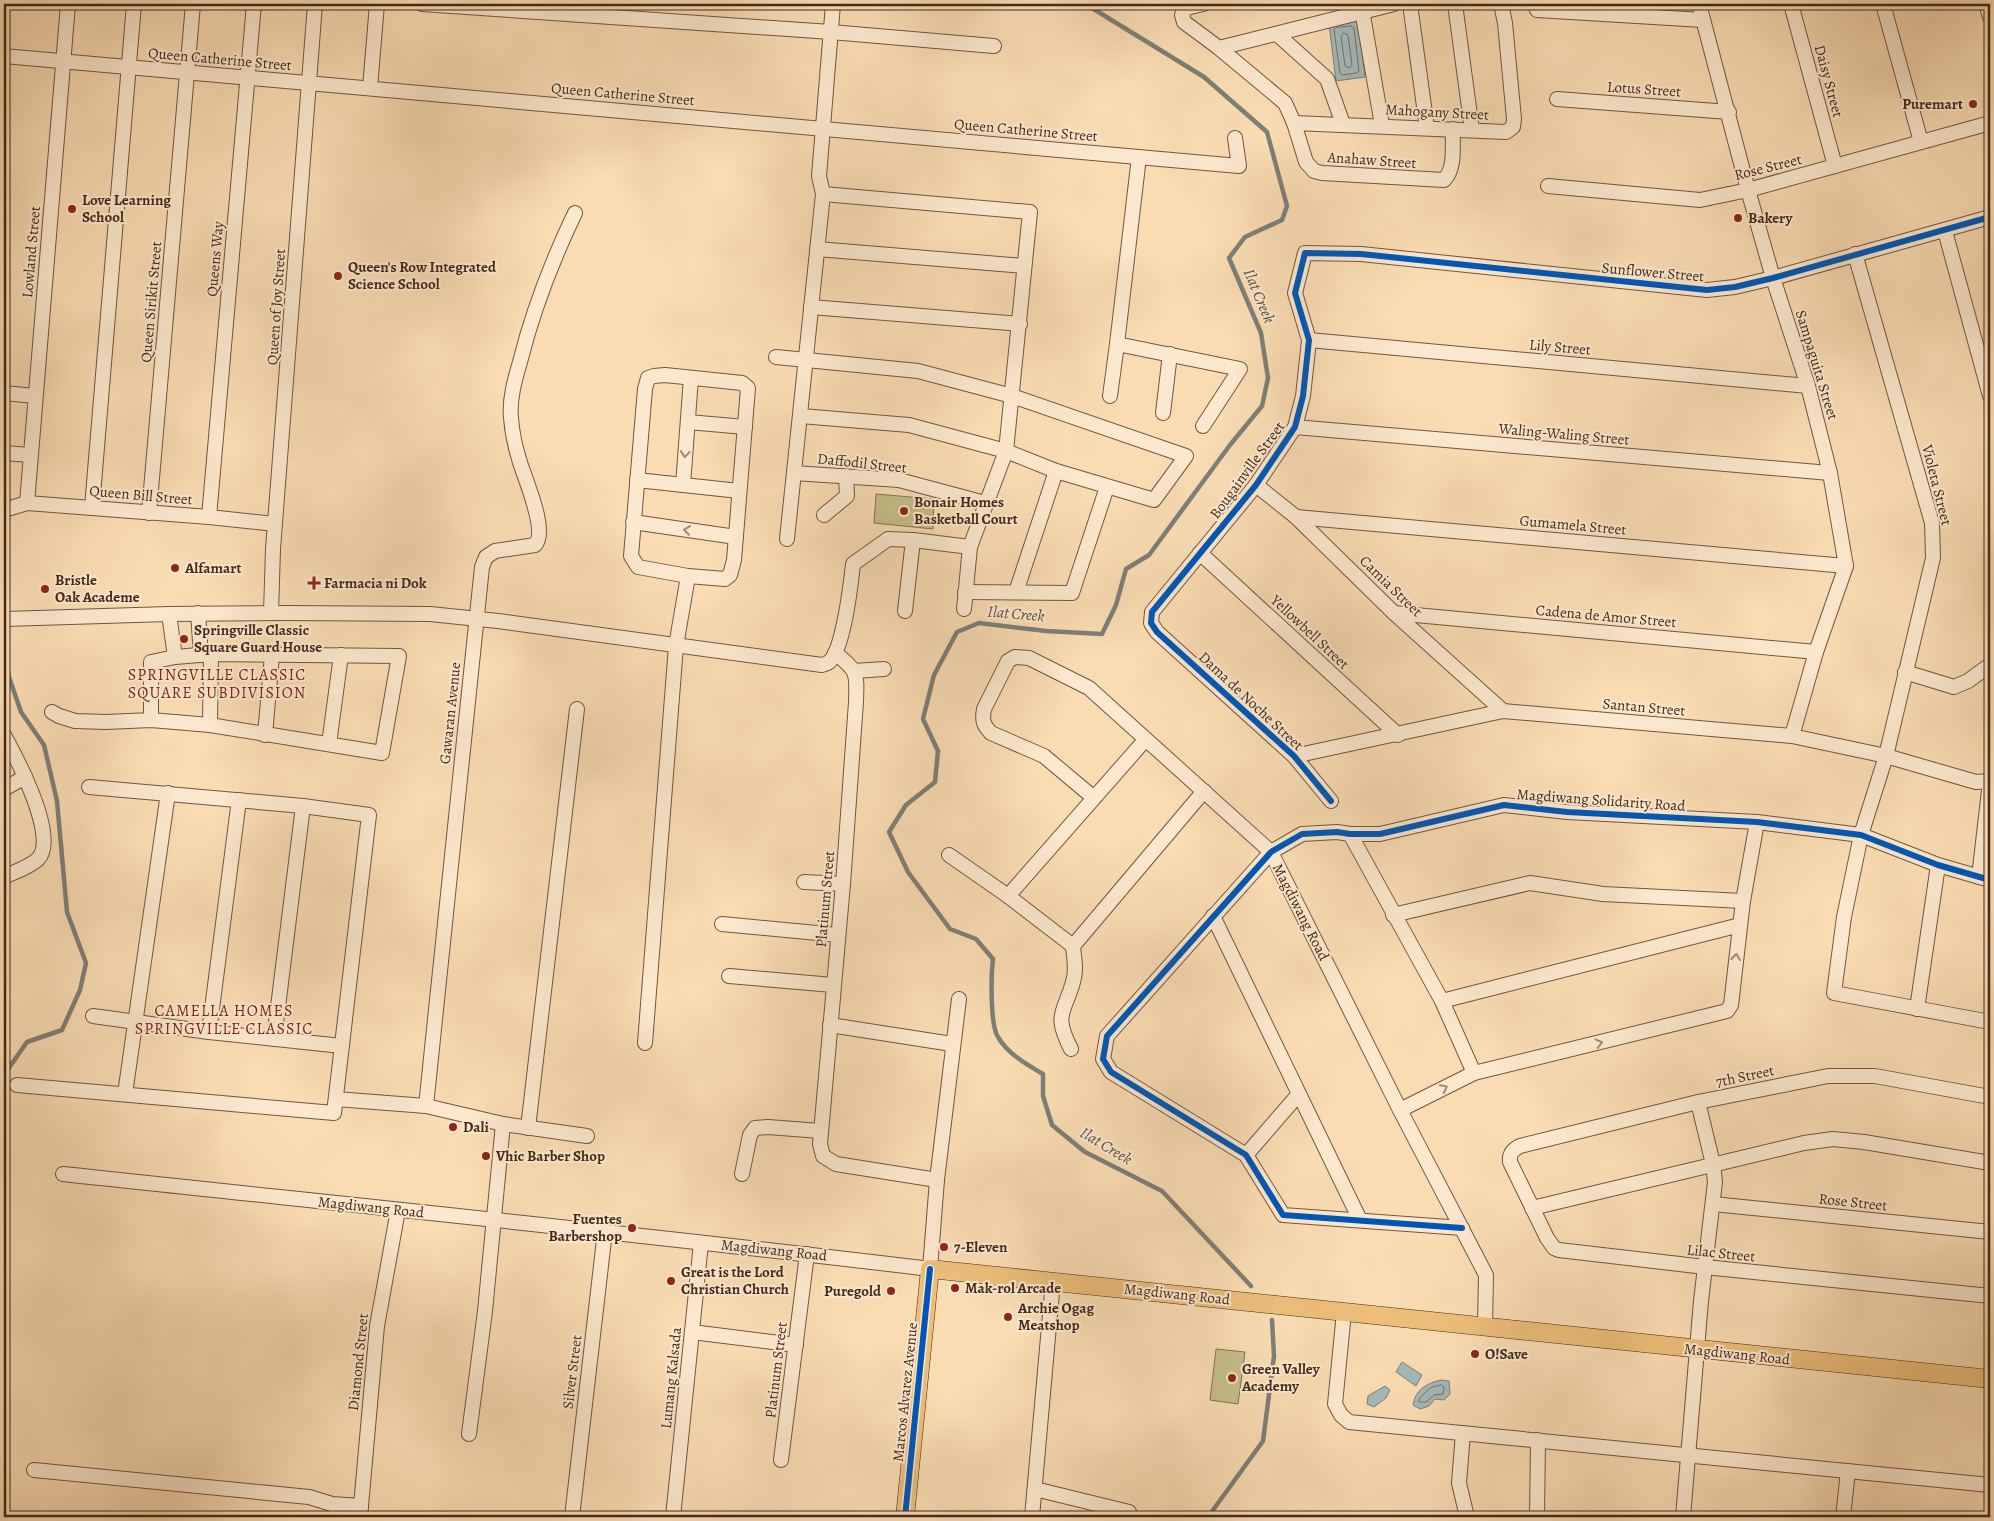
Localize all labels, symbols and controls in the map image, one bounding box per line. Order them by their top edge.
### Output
street label: Queen Catherine Street [147,43,293,75]
street label: Daisy Street [1810,43,1848,120]
street label: Lotus Street [1606,76,1682,102]
street label: Queen Catherine Street [550,78,696,110]
place label: Puremart [1902,94,1963,114]
marker: Puremart [1967,98,1979,110]
street label: Mahogany Street [1385,99,1489,125]
street label: Queen Catherine Street [953,114,1099,146]
street label: Anahaw Street [1326,147,1417,173]
street label: Rose Street [1732,149,1804,185]
place label: Love Learning School [82,190,171,227]
marker: Love Learning School [66,203,78,215]
street label: Lowland Street [17,205,45,299]
place label: Bakery [1748,208,1793,228]
marker: Bakery [1732,212,1744,224]
street label: Queens Way [202,220,228,297]
street label: Queen Sirikit Street [136,240,166,363]
street label: Queen of Joy Street [262,248,290,366]
place label: Queen's Row Integrated Science School [348,257,497,294]
street label: Sunflower Street [1601,258,1705,286]
water label: Ilat Creek [1238,265,1280,327]
marker: Queen's Row Integrated Science School [332,270,344,282]
street label: Sampaguita Street [1791,308,1843,422]
street label: Lily Street [1528,334,1592,360]
street label: Bougainville Street [1205,417,1289,523]
street label: Waling-Waling Street [1497,418,1630,450]
street label: Violeta Street [1917,442,1957,527]
street label: Daffodil Street [816,448,908,478]
one-way arrow [680,450,691,458]
street label: Queen Bill Street [89,481,193,509]
place label: Bonair Homes Basketball Court [914,492,1018,529]
marker: Bonair Homes Basketball Court [898,505,910,517]
street label: Gumamela Street [1519,510,1627,540]
one-way arrow [683,525,691,536]
street label: Camia Street [1355,551,1427,621]
place label: Alfamart [184,558,241,578]
marker: Alfamart [169,562,181,574]
place label: Bristle Oak Academe [55,570,140,607]
place label: Farmacia ni Dok [324,573,427,593]
marker: Farmacia ni Dok [308,577,320,589]
marker: Bristle Oak Academe [39,583,51,595]
street label: Yellowbell Street [1266,590,1354,674]
street label: Cadena de Amor Street [1535,600,1677,632]
water label: Ilat Creek [986,601,1046,627]
place label: Springville Classic Square Guard House [194,620,322,657]
marker: Springville Classic Square Guard House [178,633,190,645]
street label: Dama de Noche Street [1194,647,1308,755]
street label: Gawaran Avenue [435,661,465,765]
district label: SPRINGVILLE CLASSIC SQUARE SUBDIVISION [128,664,306,704]
street label: Santan Street [1602,693,1686,721]
street label: Magdiwang Solidarity Road [1516,784,1687,816]
street label: Platinum Street [811,850,839,948]
street label: Magdiwang Road [1268,860,1335,965]
one-way arrow [1730,952,1741,960]
district label: CAMELLA HOMES SPRINGVILLE CLASSIC [135,1000,313,1040]
one-way arrow [1595,1038,1603,1048]
street label: 7th Street [1714,1060,1776,1092]
one-way arrow [1439,1084,1448,1094]
place label: Dali [463,1117,490,1137]
marker: Dali [447,1121,459,1133]
water label: Ilat Creek [1076,1122,1136,1170]
place label: Vhic Barber Shop [495,1146,605,1166]
marker: Vhic Barber Shop [480,1150,492,1162]
street label: Rose Street [1818,1188,1888,1216]
street label: Magdiwang Road [317,1191,426,1223]
place label: Fuentes Barbershop [548,1209,622,1246]
marker: Fuentes Barbershop [626,1222,638,1234]
street label: Magdiwang Road [720,1234,829,1266]
place label: 7-Eleven [954,1237,1008,1257]
street label: Lilac Street [1686,1239,1756,1267]
marker: 7-Eleven [938,1241,950,1253]
place label: Great is the Lord Christian Church [681,1262,789,1299]
marker: Great is the Lord Christian Church [665,1275,677,1287]
place label: Mak-rol Arcade [965,1278,1061,1298]
street label: Magdiwang Road [1123,1278,1232,1310]
place label: Puregold [824,1281,882,1301]
marker: Mak-rol Arcade [949,1282,961,1294]
marker: Puregold [885,1285,897,1297]
place label: Archie Ogag Meatshop [1017,1298,1094,1335]
marker: Archie Ogag Meatshop [1002,1311,1014,1323]
street label: Diamond Street [343,1312,373,1412]
street label: Platinum Street [760,1321,792,1419]
street label: Marcos Alvarez Avenue [888,1321,922,1463]
street label: Lumang Kalsada [656,1326,686,1430]
street label: Silver Street [558,1334,586,1410]
street label: Magdiwang Road [1683,1338,1792,1370]
place label: O!Save [1485,1344,1528,1364]
marker: O!Save [1469,1348,1481,1360]
place label: Green Valley Academy [1241,1359,1321,1396]
marker: Green Valley Academy [1226,1372,1238,1384]

